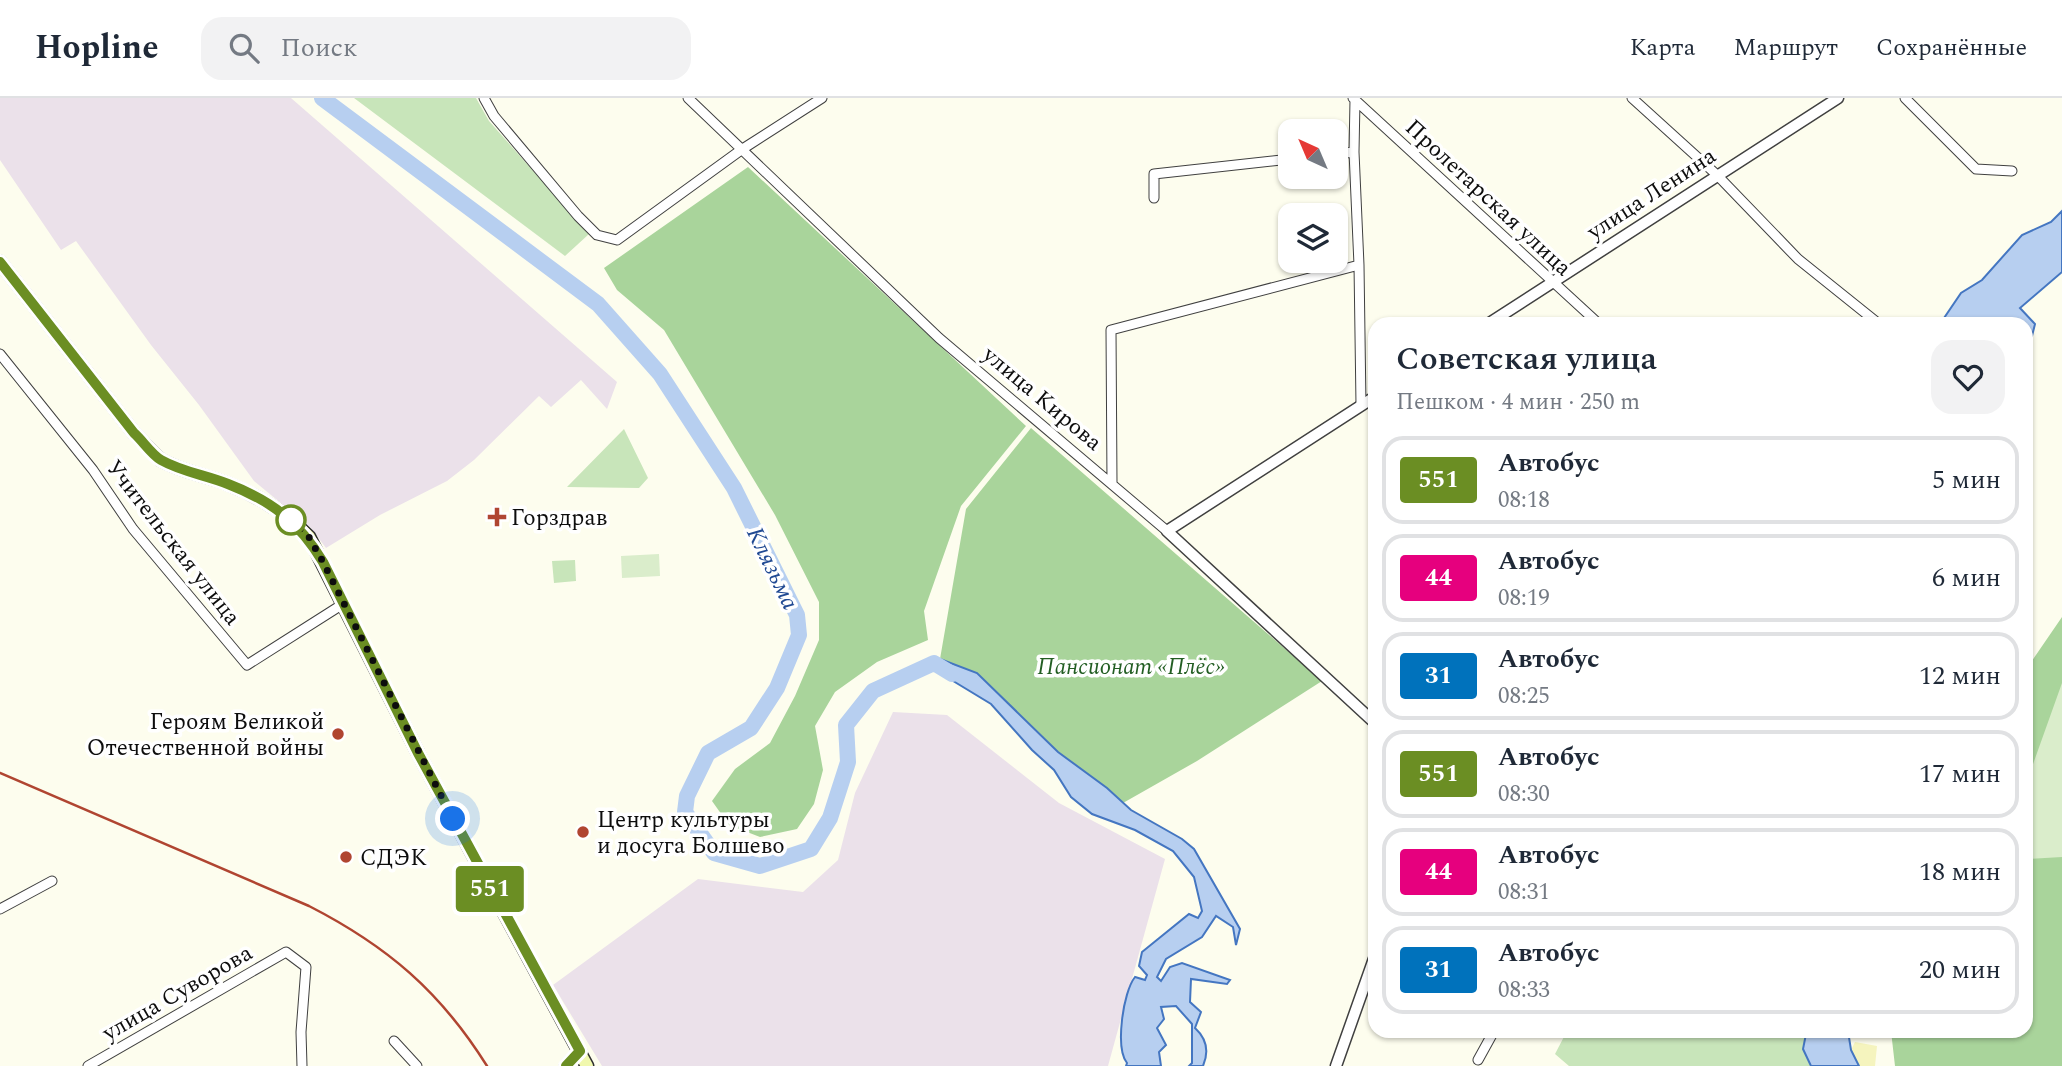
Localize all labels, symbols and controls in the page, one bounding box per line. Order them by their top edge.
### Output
search box [201,17,691,80]
text: Hopline [35,23,159,73]
text: Поиск [281,28,358,68]
icon: search [225,29,263,67]
text: Карта [1630,30,1695,66]
text: Маршрут [1733,30,1838,66]
text: Сохранённые [1876,30,2027,66]
street label: Пролетарская улица [1397,111,1579,285]
north arrow [1278,119,1348,189]
map controls [1278,119,1348,273]
street label: улица Ленина [1579,139,1723,250]
button: layers [1278,203,1348,273]
text: Советская улица [1396,334,1657,384]
street label: улица Кирова [974,338,1110,460]
button: heart [1931,340,2005,414]
text: Пешком · 4 мин · 250 m [1396,385,1640,420]
text: Автобус [1498,443,1600,483]
street label: Учительская улица [97,453,249,633]
text: 5 мин [1932,460,2001,500]
text: 551 [1418,462,1459,498]
text: 08:18 [1498,483,1550,518]
place label: Горздрав [511,501,607,536]
unlabelled marker [276,505,306,535]
marker: Горздрав [489,509,505,525]
water label: Клязьма [737,521,808,616]
text: Автобус [1498,541,1600,581]
text: 6 мин [1932,558,2001,598]
text: 44 [1425,560,1452,596]
text: 08:19 [1498,581,1550,616]
text: Автобус [1498,639,1600,679]
park label: Пансионат «Плёс» [1037,650,1225,685]
text: 12 мин [1919,656,2001,696]
text: 31 [1425,658,1452,694]
text: 08:25 [1498,679,1550,714]
place label: Героям Великой Отечественной войны [87,705,324,766]
marker: Героям Великой Отечественной войны [330,726,346,742]
text: Автобус [1498,737,1600,777]
text: 17 мин [1919,754,2001,794]
text: 551 [1418,756,1459,792]
text: 08:30 [1498,777,1550,812]
your location [435,801,470,836]
place label: Центр культуры и досуга Болшево [597,803,785,864]
marker: Центр культуры и досуга Болшево [575,824,591,840]
text: Автобус [1498,835,1600,875]
place label: СДЭК [360,841,427,876]
marker: СДЭК [338,849,354,865]
text: 18 мин [1919,852,2001,892]
text: 44 [1425,854,1452,890]
line badge: 551 [450,866,530,912]
text: 551 [470,871,510,907]
text: 08:31 [1498,875,1550,910]
text: Автобус [1498,933,1600,973]
street label: улица Суворова [95,936,259,1051]
text: 20 мин [1919,950,2001,990]
text: 31 [1425,952,1452,988]
text: 08:33 [1498,973,1550,1008]

